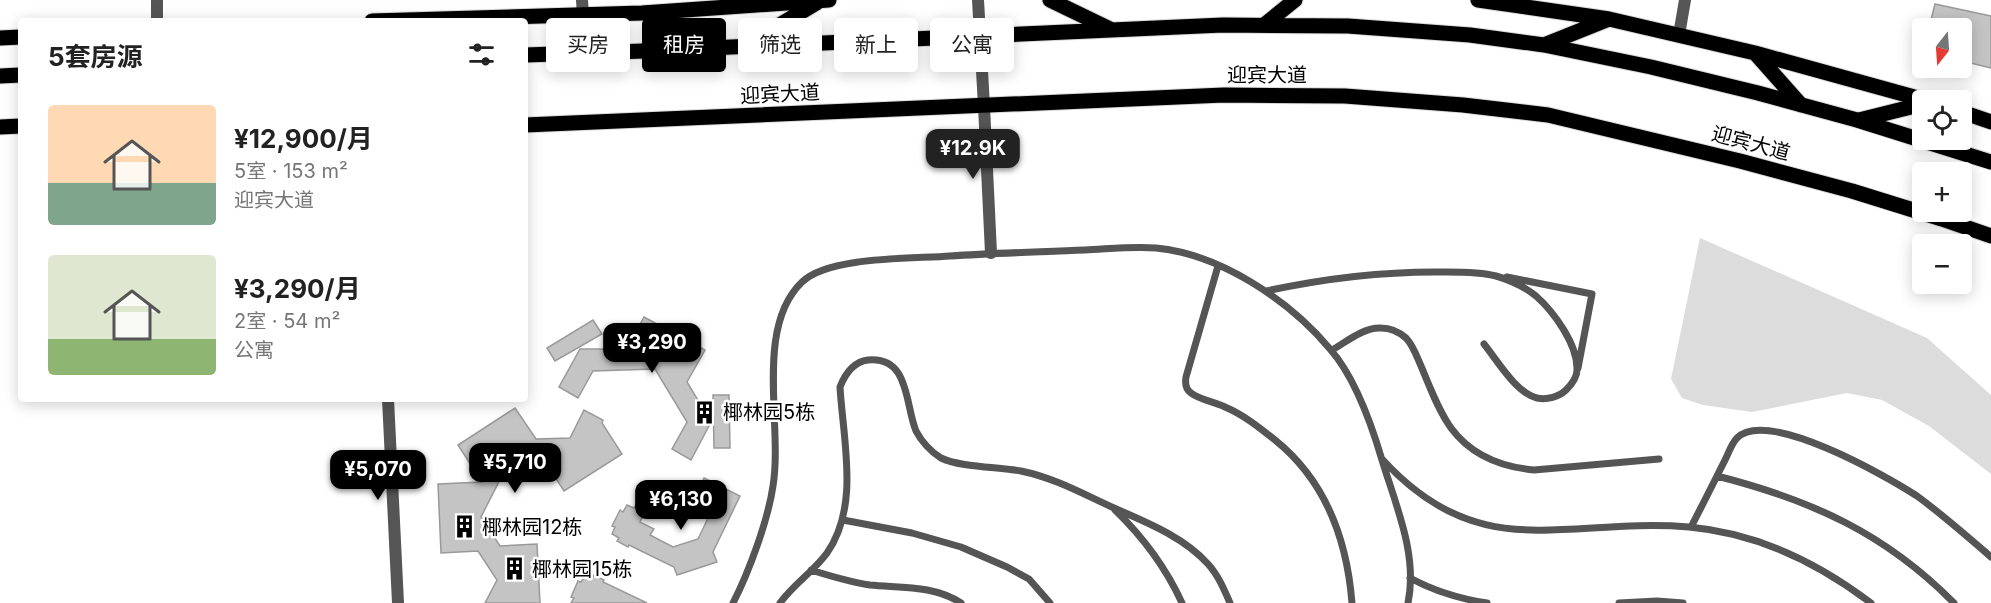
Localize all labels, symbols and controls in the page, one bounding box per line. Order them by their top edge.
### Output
chip: 买房 [546,18,630,72]
chip: 租房 [642,18,726,72]
chip: 筛选 [738,18,822,72]
chip: 新上 [834,18,918,72]
chip: 公寓 [930,18,1014,72]
north arrow [1912,18,1972,78]
map controls [1912,18,1972,294]
icon: filters [465,38,498,71]
text: 5套房源 [48,41,143,72]
street label: 迎宾大道 [1227,63,1307,87]
street label: 迎宾大道 [739,80,821,108]
button: locate [1912,90,1972,150]
street label: 迎宾大道 [1709,121,1793,165]
text: ¥12,900/月 [234,123,373,154]
icon: home [96,129,168,201]
pin: ¥12.9K [924,129,1022,180]
text: ¥12.9K [940,136,1006,160]
text: 5室 · 153 m² [234,159,348,183]
button: + [1912,162,1972,222]
text: 迎宾大道 [234,188,314,212]
button: − [1912,234,1972,294]
text: ¥3,290/月 [234,273,361,304]
icon: home [96,279,168,351]
text: 2室 · 54 m² [234,309,340,333]
pin: ¥3,290 [603,323,701,374]
text: ¥3,290 [617,330,687,354]
text: 公寓 [234,338,274,362]
building icon: 椰林园5栋 [692,399,718,425]
place label: 椰林园5栋 [723,400,815,424]
pin: ¥5,710 [466,443,564,494]
pin: ¥5,070 [329,450,427,501]
text: ¥5,710 [483,450,547,474]
text: ¥5,070 [344,457,412,481]
pin: ¥6,130 [632,480,730,531]
text: ¥6,130 [649,487,713,511]
building icon: 椰林园12栋 [451,514,477,540]
place label: 椰林园12栋 [482,515,582,539]
building icon: 椰林园15栋 [501,556,527,582]
place label: 椰林园15栋 [532,557,632,581]

